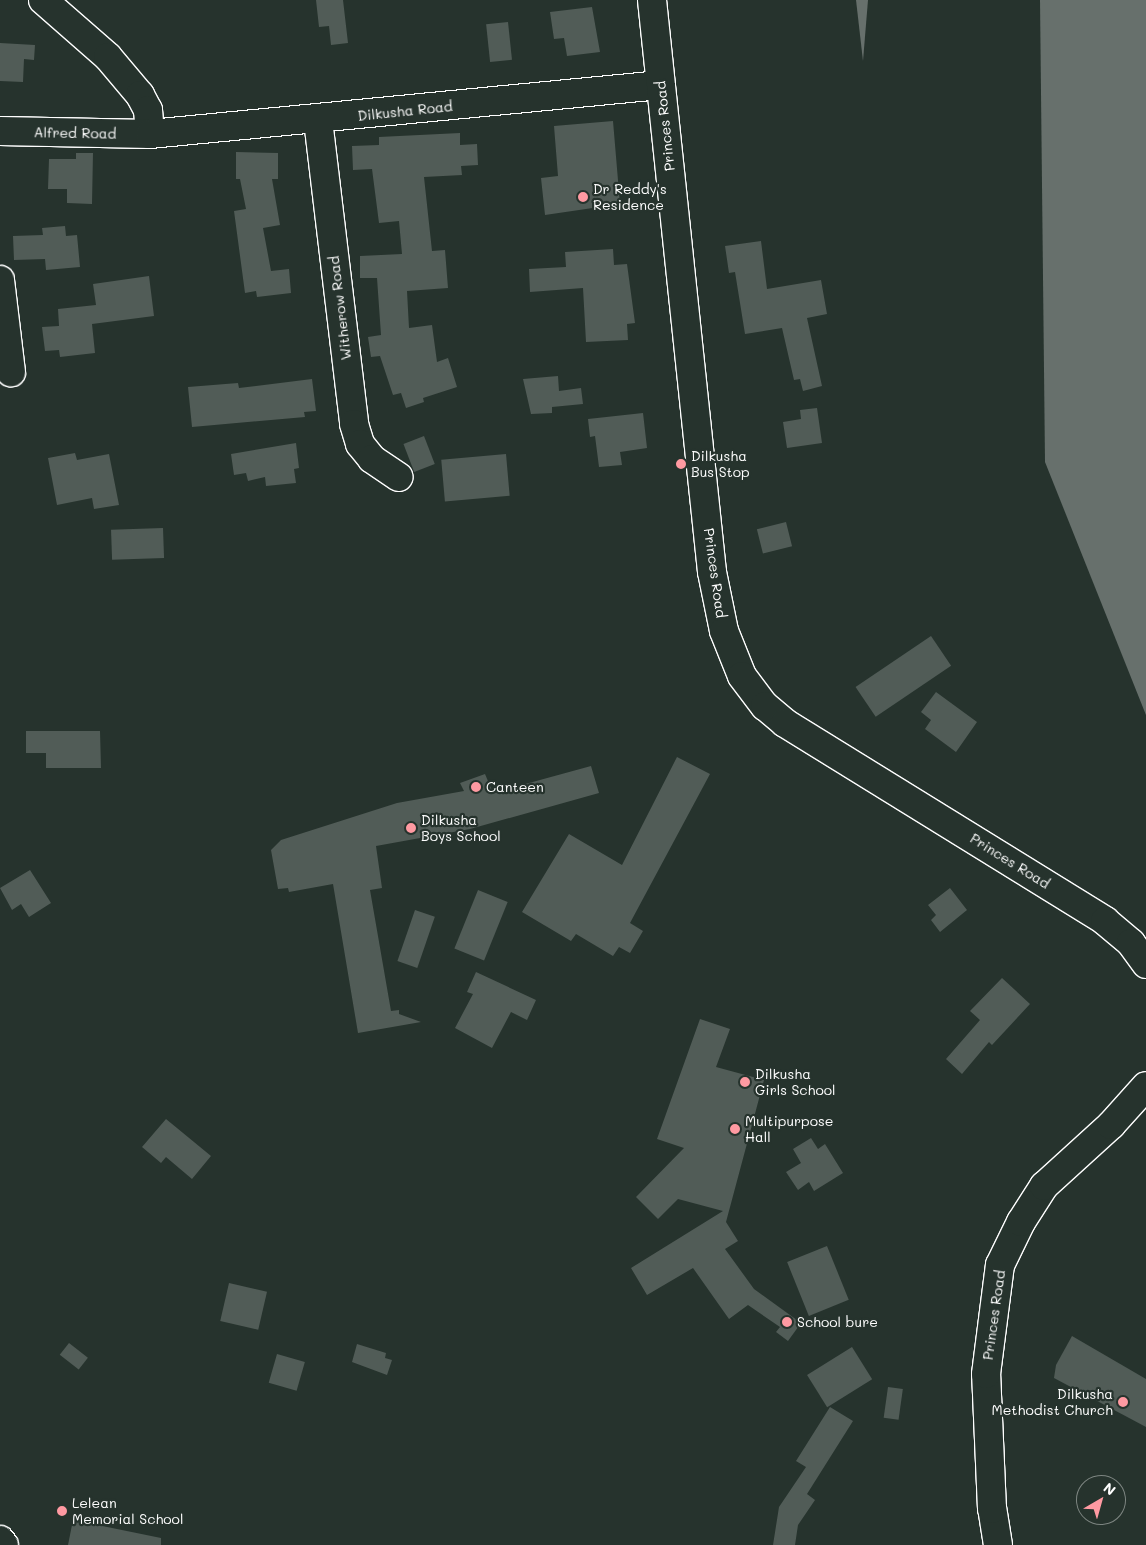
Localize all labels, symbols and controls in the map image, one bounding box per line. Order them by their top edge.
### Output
street label: Princes Road [652,80,678,172]
street label: Dilkusha Road [357,98,453,124]
street label: Alfred Road [34,124,116,142]
place label: Dr Reddy's Residence [593,181,667,213]
marker: Dr Reddy's Residence [577,191,589,203]
street label: Witherow Road [325,255,355,361]
place label: Dilkusha Bus Stop [691,448,750,481]
marker: Dilkusha Bus Stop [675,458,687,470]
street label: Princes Road [700,527,730,619]
place label: Canteen [486,779,544,795]
marker: Canteen [470,781,482,793]
place label: Dilkusha Boys School [421,812,501,844]
marker: Dilkusha Boys School [405,822,417,834]
street label: Princes Road [967,830,1053,892]
place label: Dilkusha Girls School [755,1066,836,1098]
marker: Dilkusha Girls School [739,1076,751,1088]
place label: Multipurpose Hall [745,1113,834,1146]
marker: Multipurpose Hall [729,1123,741,1135]
street label: Princes Road [979,1269,1009,1361]
place label: School bure [797,1314,878,1330]
marker: School bure [781,1316,793,1328]
place label: Dilkusha Methodist Church [992,1386,1113,1418]
marker: Dilkusha Methodist Church [1117,1396,1129,1408]
north arrow [1076,1475,1126,1525]
text: N [1100,1478,1120,1499]
place label: Lelean Memorial School [72,1495,183,1528]
marker: Lelean Memorial School [56,1505,68,1517]

